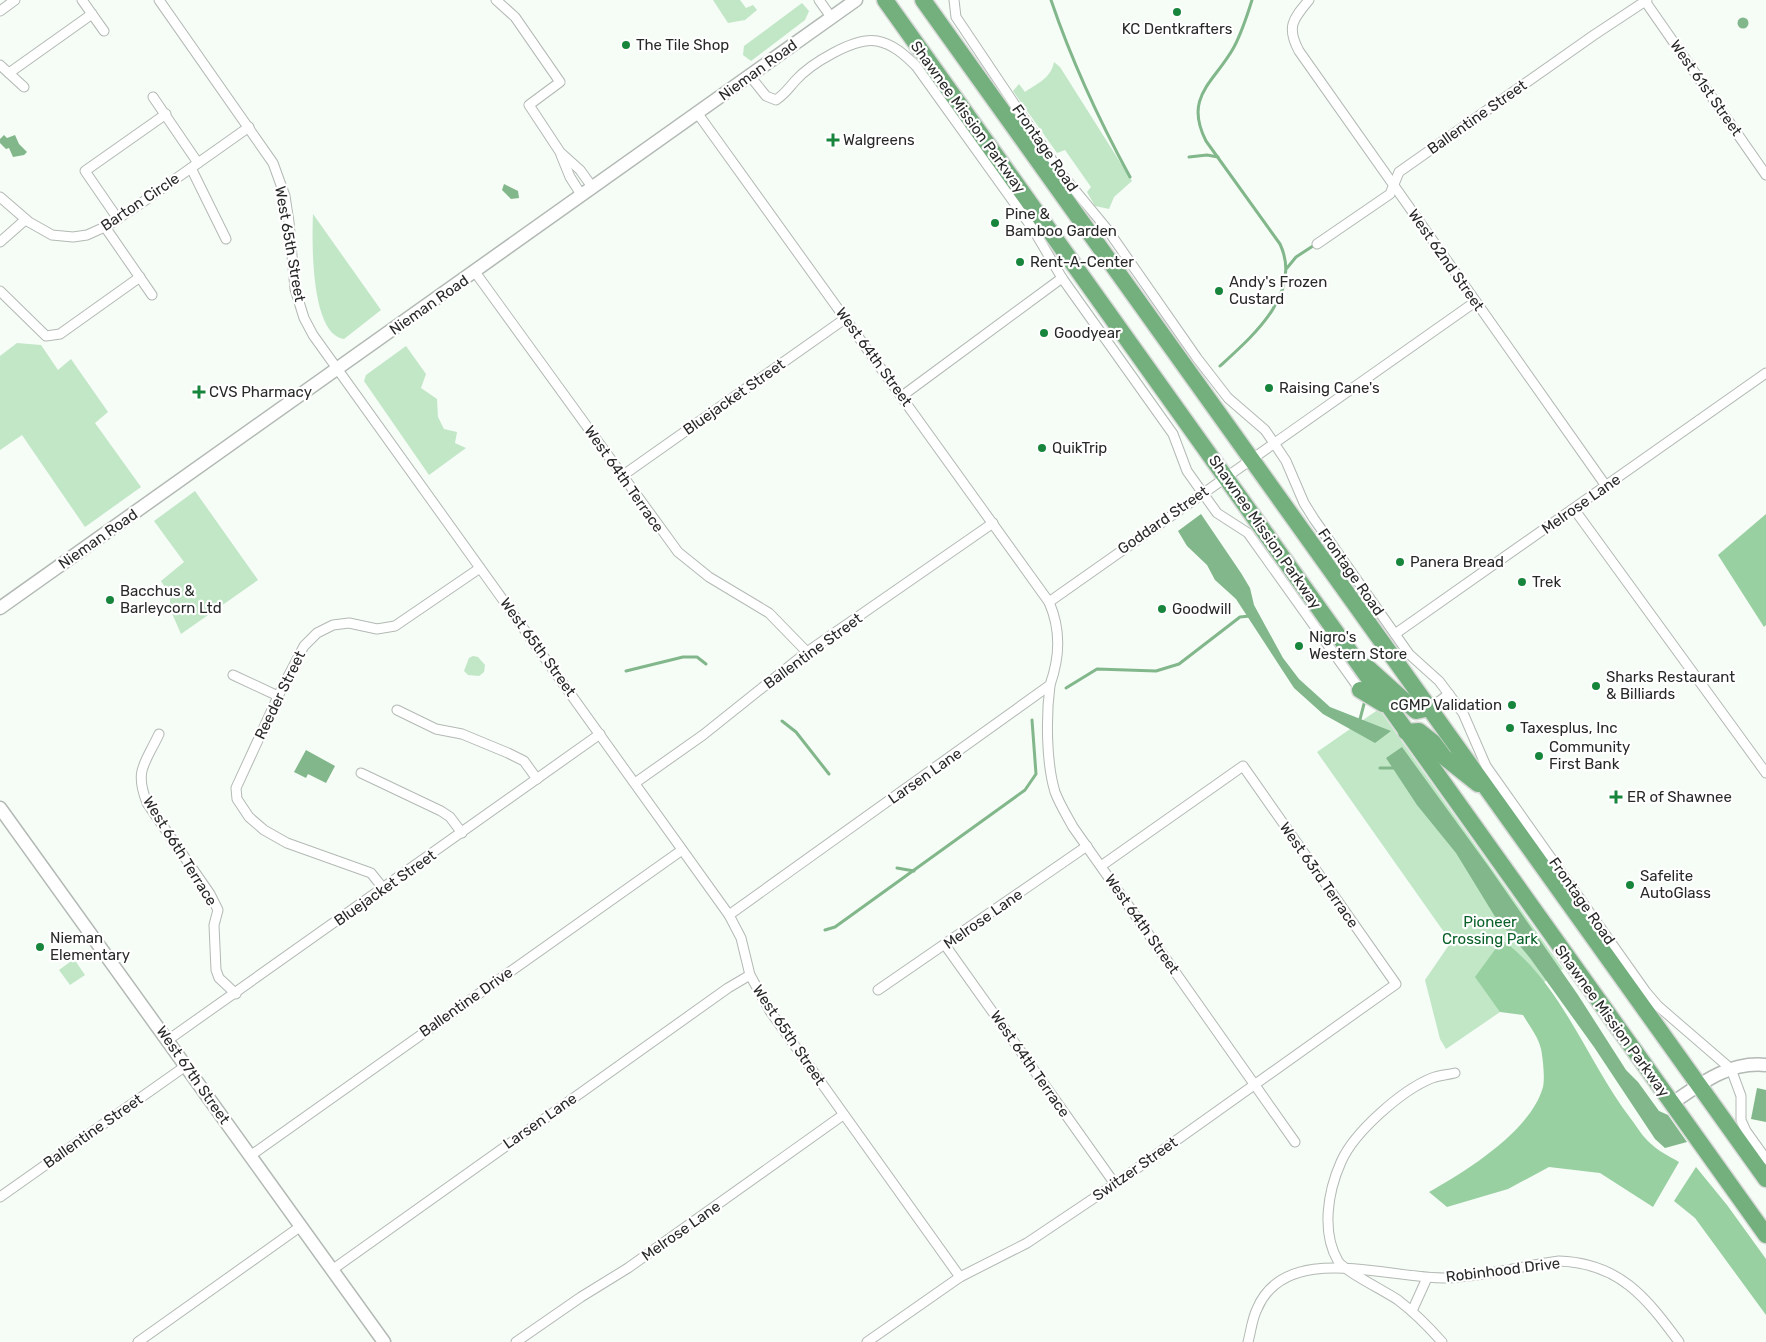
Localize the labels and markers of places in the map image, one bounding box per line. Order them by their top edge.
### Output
marker: KC Dentkrafters [1171,6,1183,18]
place label: KC Dentkrafters [1122,20,1233,38]
place label: The Tile Shop [636,36,729,54]
marker: The Tile Shop [620,39,632,51]
place label: Walgreens [843,131,915,149]
marker: Walgreens [827,134,839,146]
place label: Pine & Bamboo Garden [1005,205,1117,240]
marker: Pine & Bamboo Garden [989,217,1001,229]
place label: Rent-A-Center [1030,253,1134,271]
marker: Rent-A-Center [1014,256,1026,268]
place label: Andy's Frozen Custard [1229,273,1327,308]
marker: Andy's Frozen Custard [1213,285,1225,297]
place label: Goodyear [1054,324,1121,342]
marker: Goodyear [1038,327,1050,339]
place label: Raising Cane's [1279,379,1380,397]
marker: Raising Cane's [1263,382,1275,394]
place label: CVS Pharmacy [209,383,312,401]
marker: CVS Pharmacy [193,386,205,398]
place label: QuikTrip [1052,439,1107,457]
marker: QuikTrip [1036,442,1048,454]
place label: Panera Bread [1410,553,1504,571]
marker: Panera Bread [1394,556,1406,568]
place label: Trek [1532,573,1561,591]
marker: Trek [1516,576,1528,588]
place label: Bacchus & Barleycorn Ltd [120,582,222,617]
marker: Bacchus & Barleycorn Ltd [104,594,116,606]
place label: Goodwill [1172,600,1231,618]
marker: Goodwill [1156,603,1168,615]
place label: Nigro's Western Store [1309,628,1407,663]
marker: Nigro's Western Store [1293,640,1305,652]
place label: Sharks Restaurant & Billiards [1606,668,1735,703]
marker: Sharks Restaurant & Billiards [1590,680,1602,692]
place label: cGMP Validation [1390,696,1502,714]
marker: cGMP Validation [1506,699,1518,711]
place label: Taxesplus, Inc [1520,719,1618,737]
marker: Taxesplus, Inc [1504,722,1516,734]
place label: Community First Bank [1549,738,1630,773]
marker: Community First Bank [1533,750,1545,762]
place label: ER of Shawnee [1627,788,1732,806]
marker: ER of Shawnee [1609,790,1623,804]
place label: Safelite AutoGlass [1640,867,1711,902]
marker: Safelite AutoGlass [1624,879,1636,891]
place label: Nieman Elementary [50,929,130,964]
marker: Nieman Elementary [34,941,46,953]

